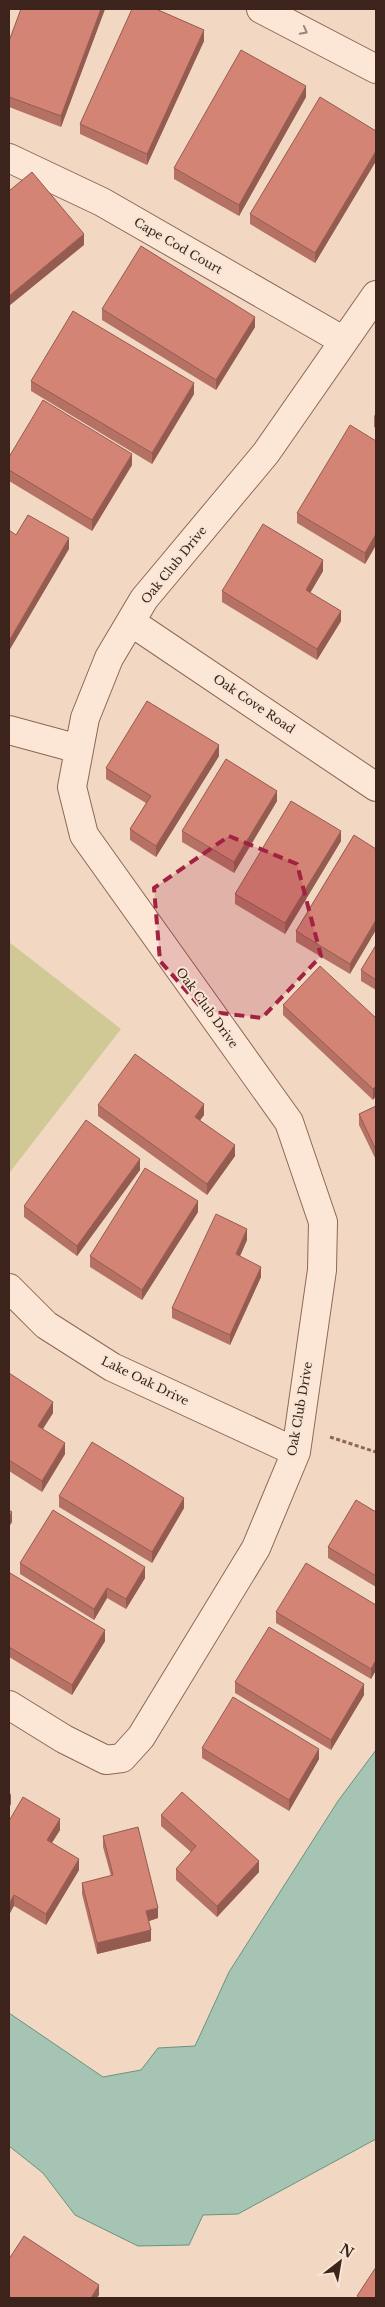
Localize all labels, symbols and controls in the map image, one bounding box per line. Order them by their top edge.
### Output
one-way arrow [299,25,308,35]
street label: Cape Cod Court [131,214,225,277]
street label: Oak Club Drive [138,523,210,607]
street label: Oak Cove Road [211,671,298,736]
street label: Oak Club Drive [173,965,242,1051]
street label: Lake Oak Drive [99,1353,192,1408]
street label: Oak Club Drive [284,1360,315,1457]
north arrow [315,2237,365,2287]
text: N [336,2240,357,2262]

